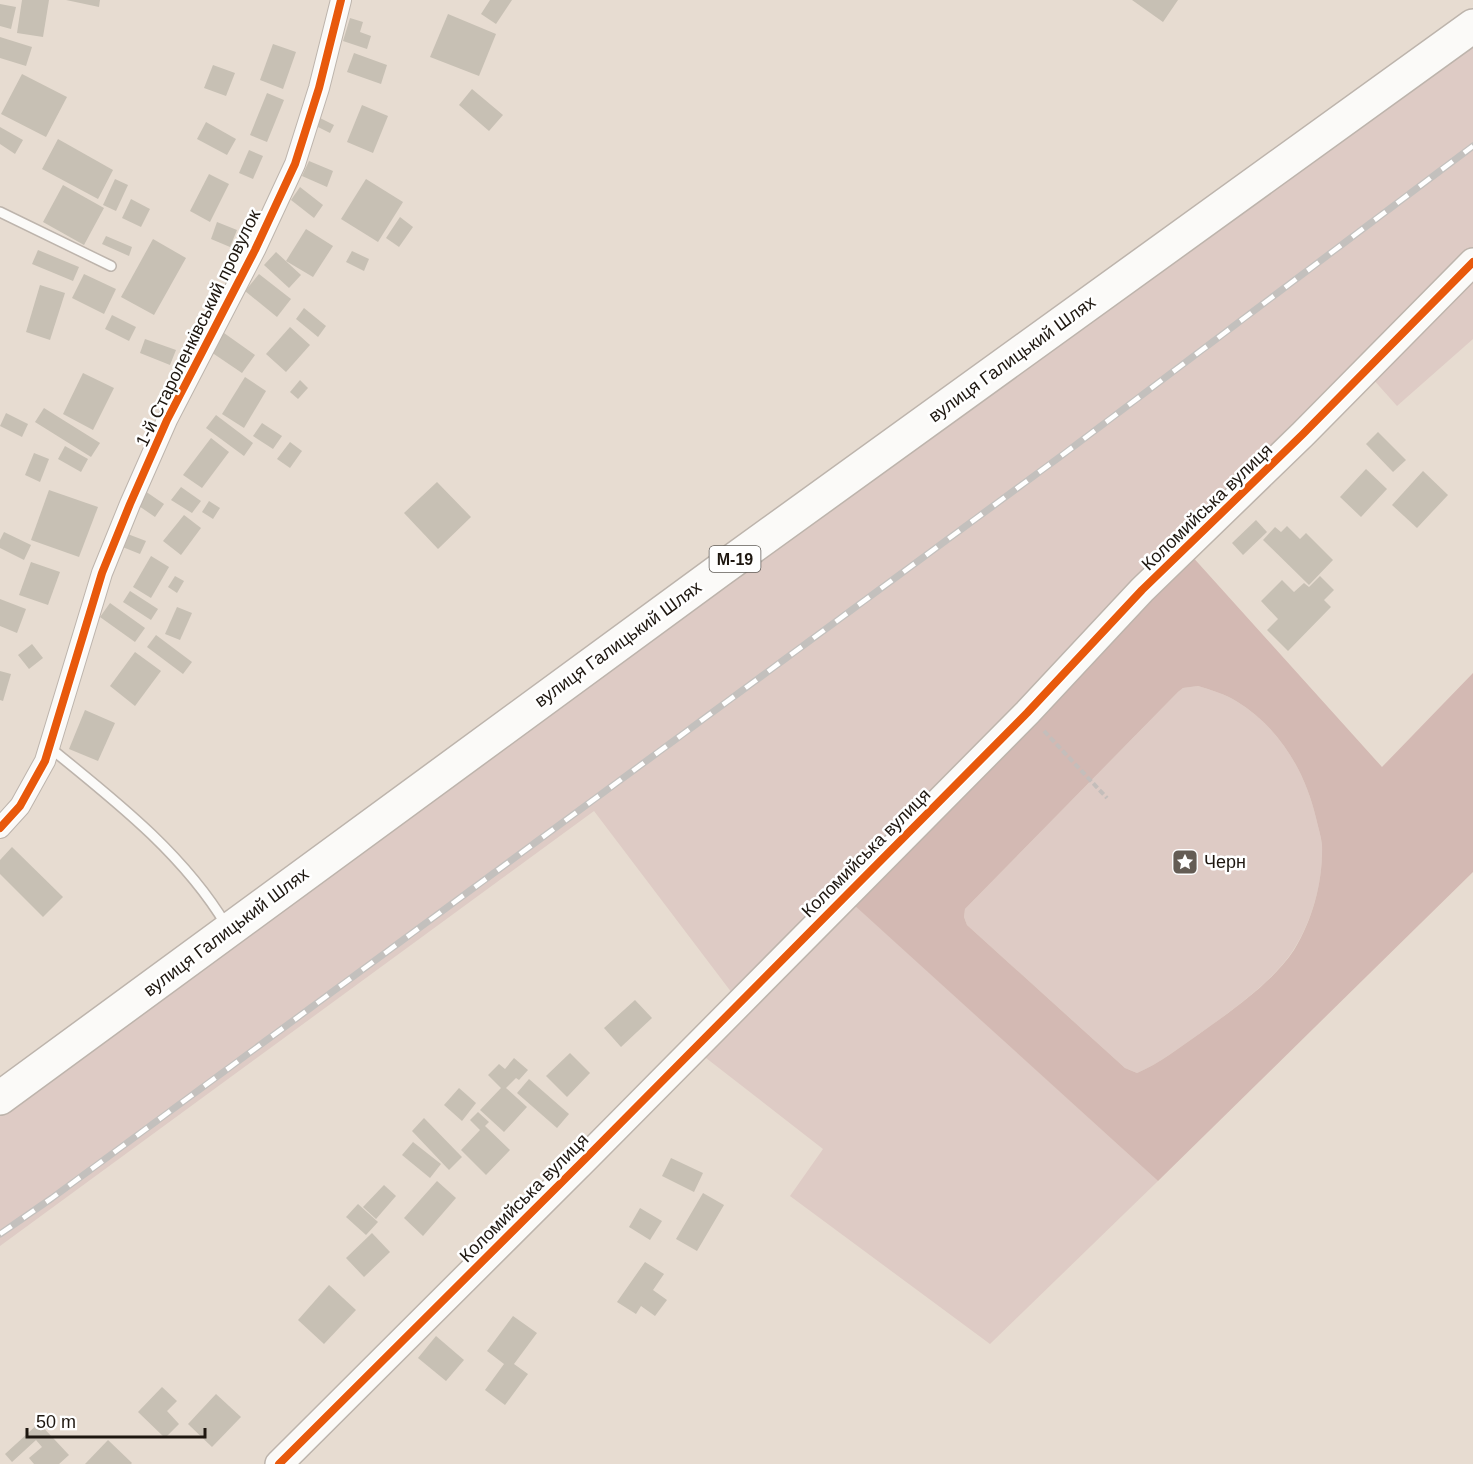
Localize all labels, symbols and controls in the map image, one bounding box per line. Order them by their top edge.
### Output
street label: 1-й Староленківський провулок [132,206,264,450]
street label: вулиця Галицький Шлях [925,292,1099,426]
street label: Коломийська вулиця [1138,440,1276,574]
road number: М-19 [710,546,760,572]
street label: вулиця Галицький Шлях [531,577,705,711]
street label: Коломийська вулиця [798,785,934,921]
place icon: Черн [1170,847,1200,877]
place label: Черн [1204,852,1246,872]
street label: вулиця Галицький Шлях [140,863,312,1001]
street label: Коломийська вулиця [456,1130,592,1266]
scale bar [27,1401,206,1439]
text: 50 m [36,1412,76,1432]

